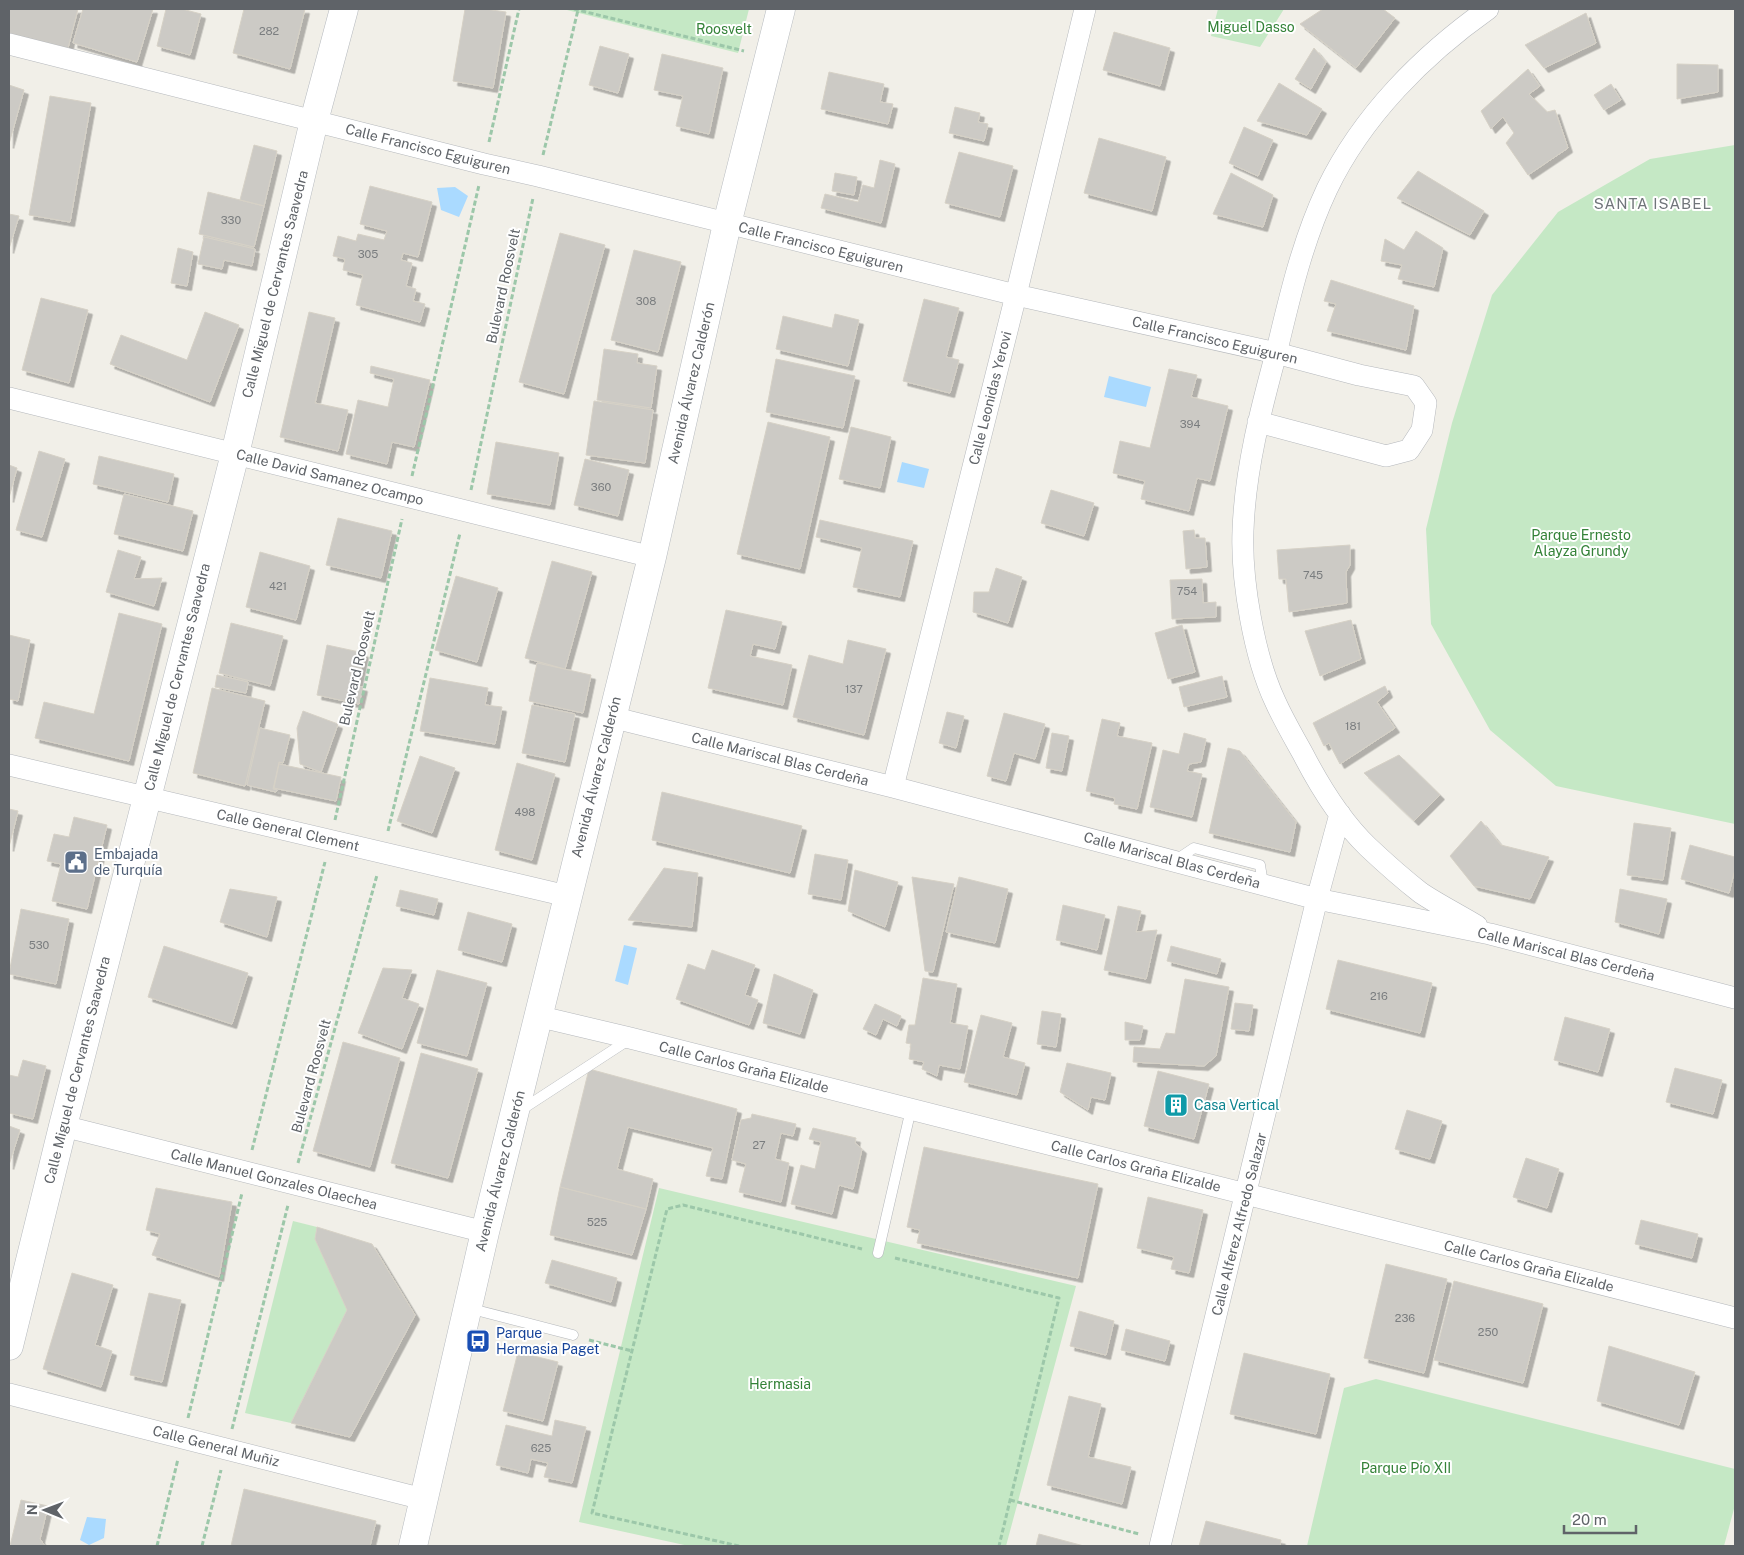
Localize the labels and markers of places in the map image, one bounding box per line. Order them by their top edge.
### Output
place label: Embajada de Turquía [94,846,162,878]
public building icon: Embajada de Turquía [63,849,89,875]
building icon: Casa Vertical [1163,1092,1189,1118]
place label: Casa Vertical [1194,1097,1280,1113]
place label: Parque Hermasia Paget [496,1325,600,1357]
bus stop icon: Parque Hermasia Paget [465,1328,491,1354]

